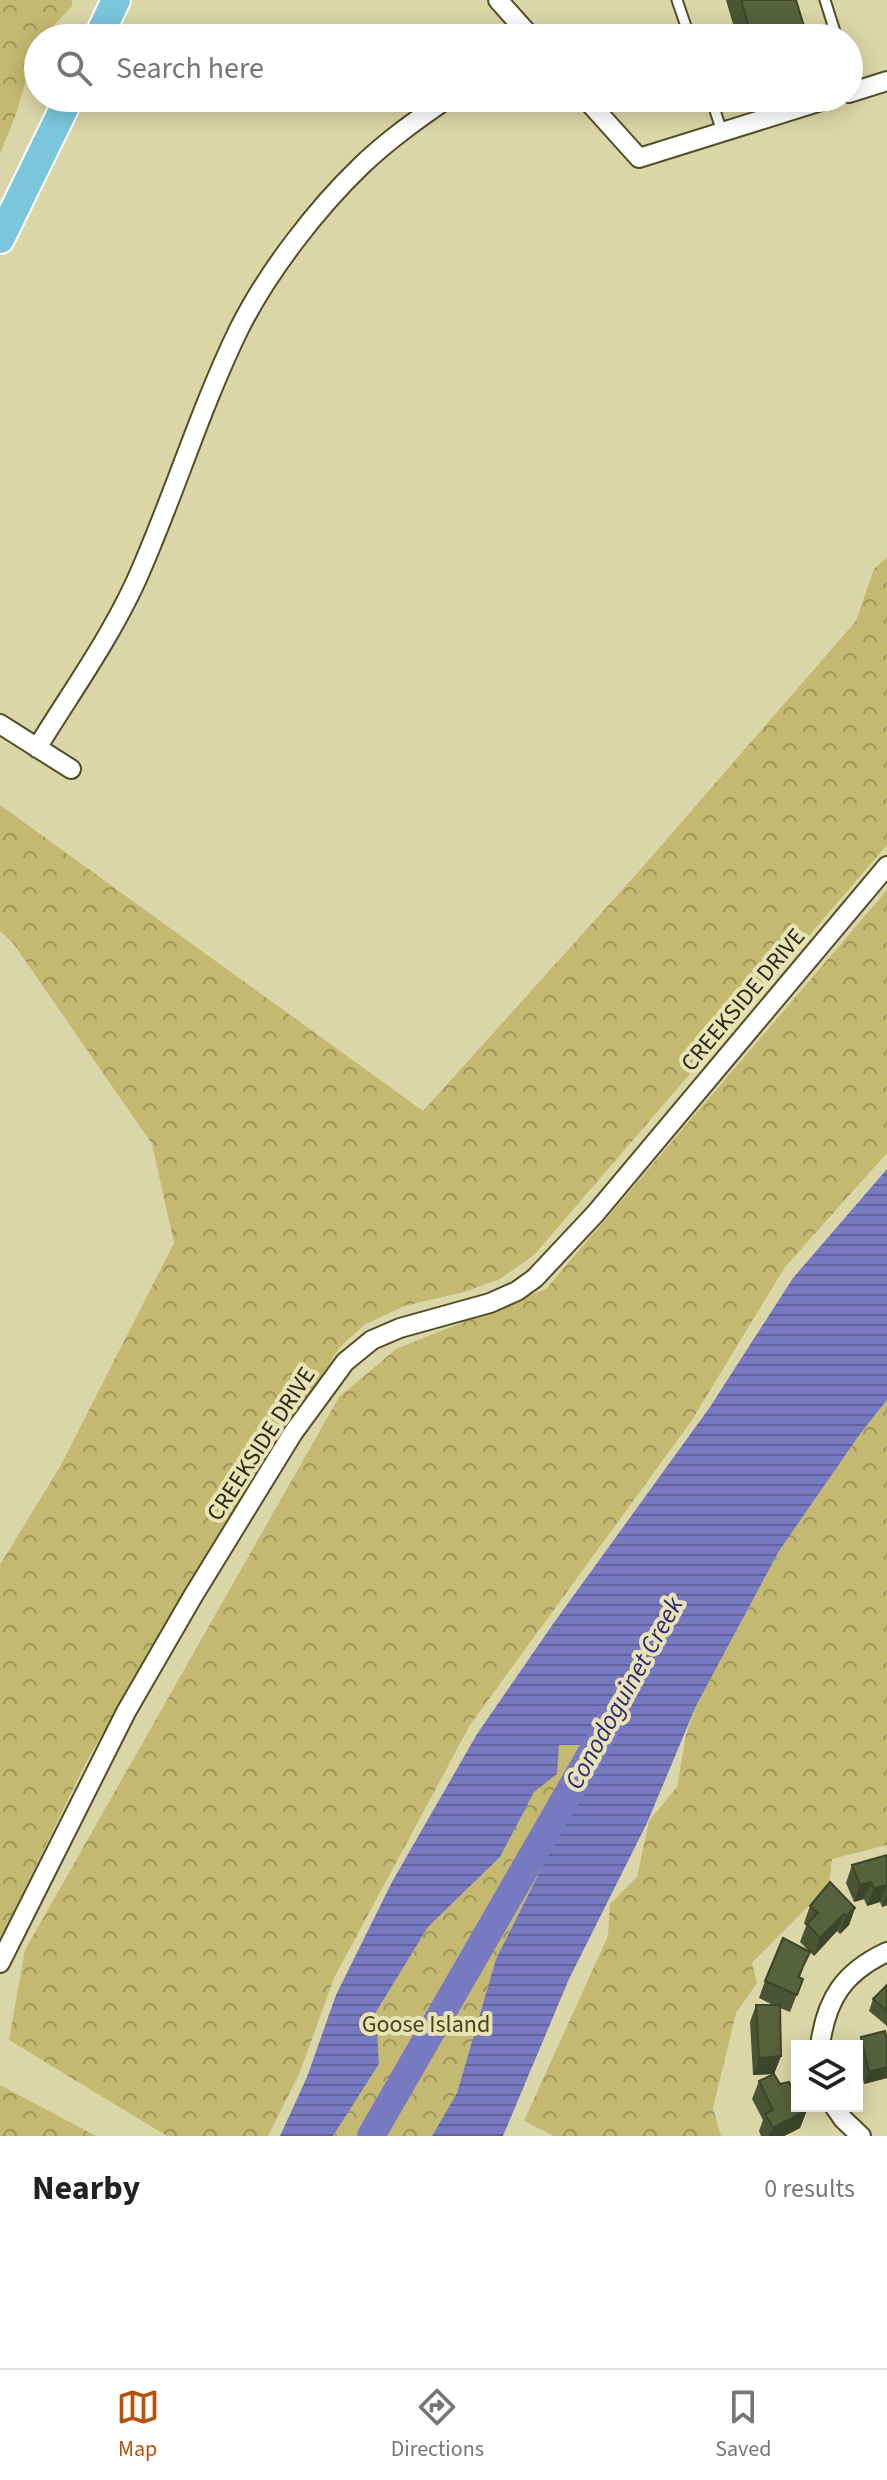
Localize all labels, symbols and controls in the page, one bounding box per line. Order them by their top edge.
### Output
search box [24,24,863,112]
icon: search [52,46,96,90]
text: Search here [116,47,264,90]
street label: CREEKSIDE DRIVE [673,921,813,1079]
street label: CREEKSIDE DRIVE [198,1360,324,1528]
water label: Conodoguinet Creek [556,1589,693,1796]
park label: Goose Island [362,2007,490,2042]
map controls [791,2040,863,2112]
button: layers [791,2040,863,2112]
text: Nearby [32,2164,140,2213]
text: 0 results [764,2170,855,2207]
tab: Map [116,2385,160,2465]
tab: Directions [391,2385,484,2465]
tab: Saved [715,2385,771,2465]

